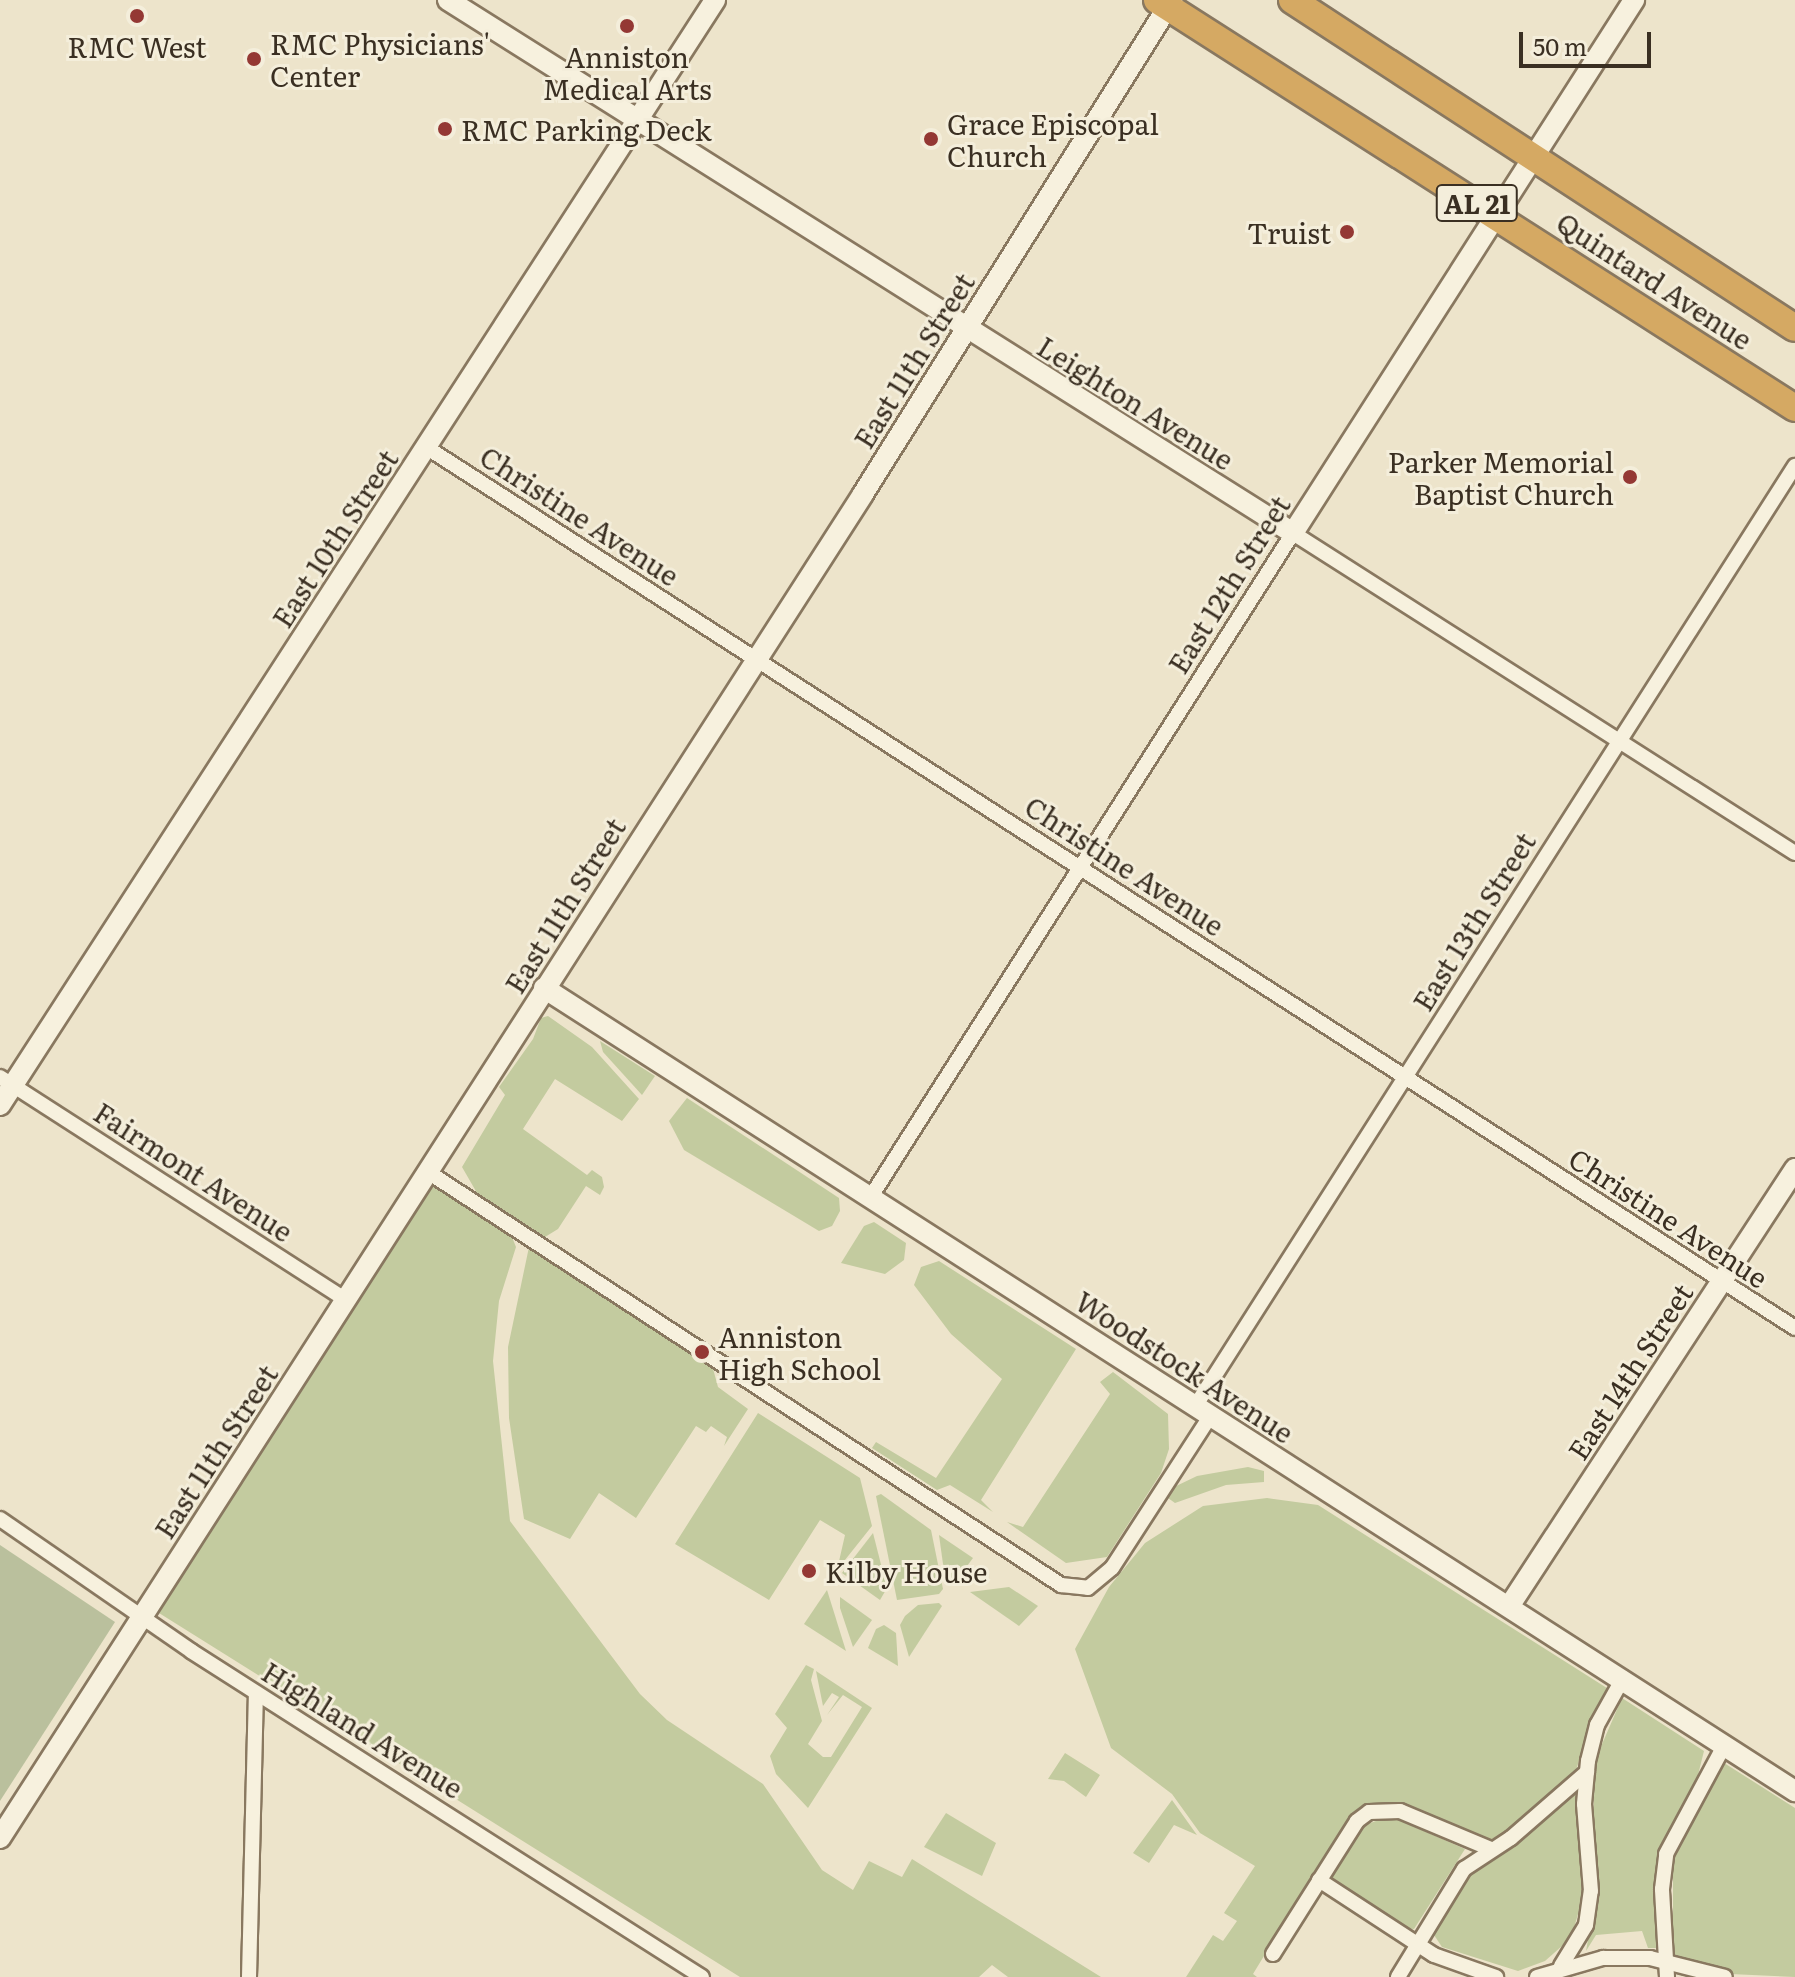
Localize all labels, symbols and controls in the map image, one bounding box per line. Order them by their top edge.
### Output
marker: RMC West [128,7,146,25]
scale bar [1523,16,1655,66]
marker: Anniston Medical Arts [618,17,636,35]
place label: RMC Physicians' Center [270,26,490,92]
text: 50 m [1533,28,1587,63]
place label: RMC West [67,29,207,63]
place label: Anniston Medical Arts [542,39,712,105]
marker: RMC Physicians' Center [245,50,263,68]
place label: Grace Episcopal Church [947,106,1159,172]
place label: RMC Parking Deck [461,112,712,146]
marker: RMC Parking Deck [436,120,454,138]
marker: Grace Episcopal Church [922,130,940,148]
road number: AL 21 [1435,181,1519,225]
street label: Quintard Avenue [1551,204,1759,356]
place label: Truist [1247,215,1331,249]
marker: Truist [1338,223,1356,241]
street label: East 11th Street [846,266,980,454]
street label: Leighton Avenue [1032,328,1240,476]
street label: Christine Avenue [474,438,686,592]
street label: East 10th Street [264,443,404,633]
place label: Parker Memorial Baptist Church [1388,444,1614,510]
marker: Parker Memorial Baptist Church [1621,468,1639,486]
street label: East 12th Street [1160,489,1296,679]
street label: Christine Avenue [1019,788,1231,942]
street label: East 11th Street [497,811,631,999]
street label: East 13th Street [1405,826,1541,1016]
street label: Fairmont Avenue [88,1094,300,1248]
street label: Christine Avenue [1563,1140,1775,1294]
street label: East 14th Street [1560,1277,1698,1465]
street label: Woodstock Avenue [1070,1283,1300,1449]
place label: Anniston High School [718,1319,881,1385]
marker: Anniston High School [693,1343,711,1361]
street label: East 11th Street [146,1358,284,1544]
place label: Kilby House [825,1554,988,1588]
marker: Kilby House [800,1562,818,1580]
street label: Highland Avenue [256,1654,470,1804]

